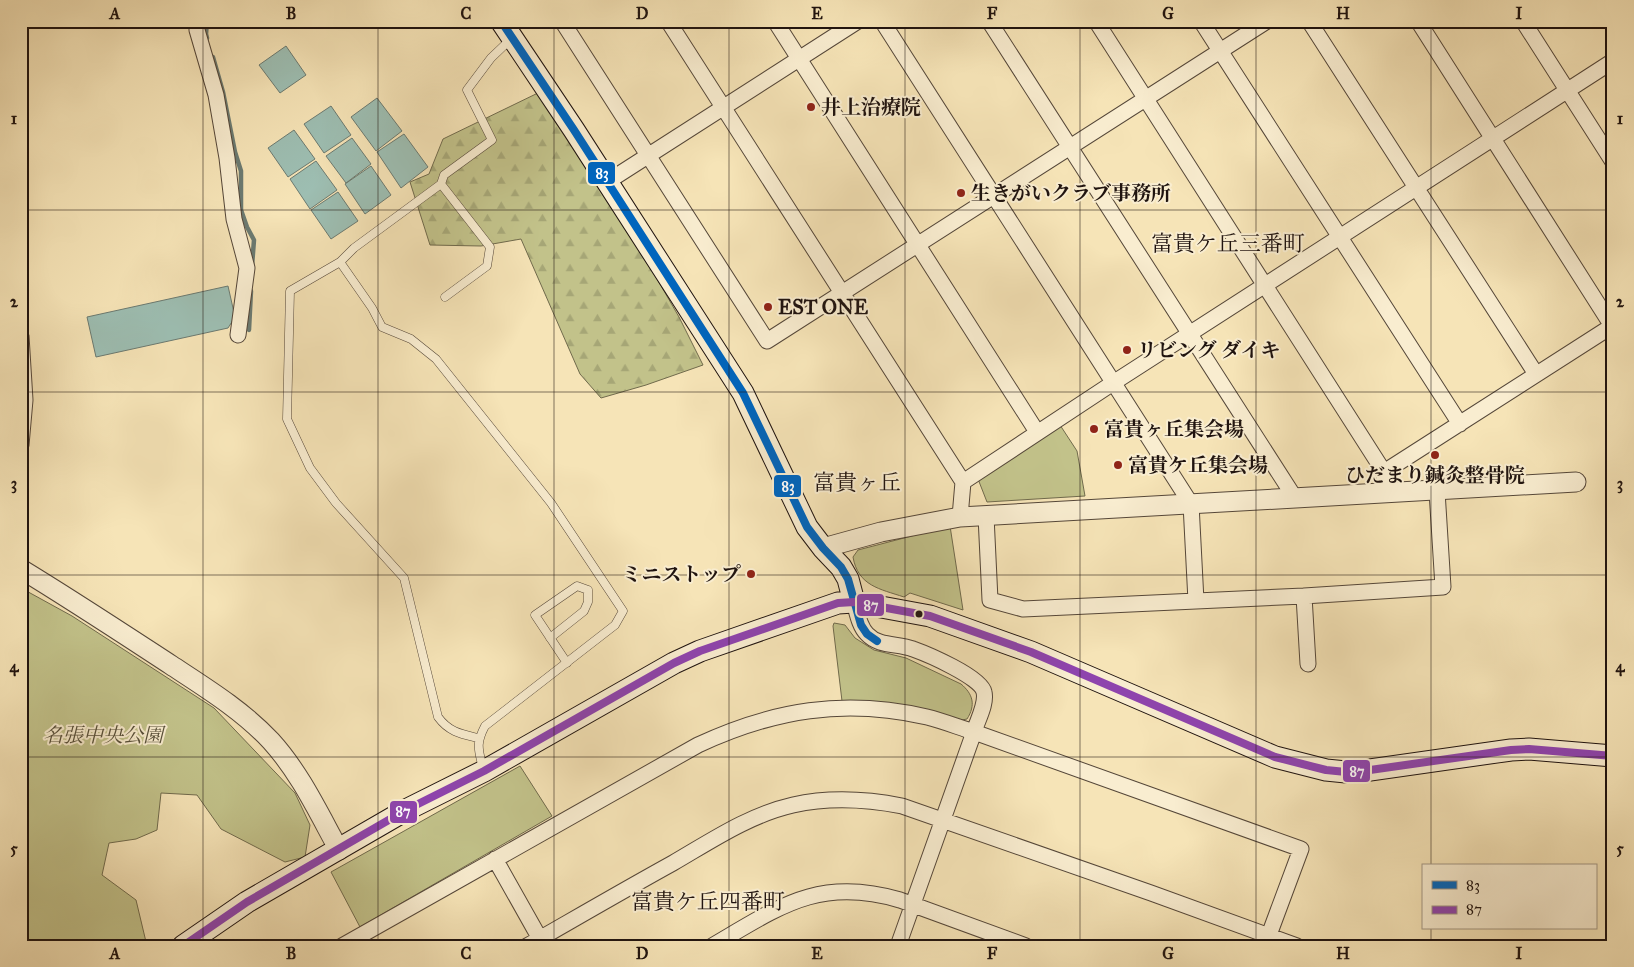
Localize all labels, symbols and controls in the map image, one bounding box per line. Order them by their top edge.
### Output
text: A [109,4,121,23]
text: B [286,4,296,23]
text: C [461,4,472,23]
text: D [636,4,649,23]
text: E [811,4,823,23]
text: F [987,4,998,23]
text: G [1162,4,1174,23]
text: H [1336,4,1350,23]
text: I [1516,4,1523,23]
place label: 井上治療院 [821,95,921,119]
marker: 井上治療院 [805,101,817,113]
text: 1 [11,109,18,128]
text: 1 [1617,109,1624,128]
line badge: 83 [587,161,616,185]
text: 83 [595,165,609,183]
place label: 生きがいクラブ事務所 [971,181,1171,205]
marker: 生きがいクラブ事務所 [955,187,967,199]
district label: 富貴ケ丘三番町 [1151,230,1305,257]
text: 2 [10,292,19,311]
text: 2 [1616,292,1625,311]
place label: EST ONE [778,295,869,319]
marker: EST ONE [762,301,774,313]
place label: リビング ダイキ [1137,338,1281,362]
marker: リビング ダイキ [1121,344,1133,356]
place label: 富貴ヶ丘集会場 [1104,417,1244,441]
marker: 富貴ヶ丘集会場 [1088,423,1100,435]
marker: ひだまり鍼灸整骨院 [1429,449,1441,461]
place label: 富貴ケ丘集会場 [1128,453,1268,477]
marker: 富貴ケ丘集会場 [1112,459,1124,471]
place label: ひだまり鍼灸整骨院 [1345,463,1525,487]
district label: 富貴ヶ丘 [813,469,901,496]
text: 3 [11,474,17,494]
line badge: 83 [773,474,802,498]
text: 3 [1617,474,1623,494]
text: 83 [781,478,795,496]
place label: ミニストップ [622,562,741,586]
marker: ミニストップ [745,568,757,580]
line badge: 87 [856,593,885,617]
text: 87 [864,597,879,614]
unlabelled marker [914,609,924,619]
text: 4 [10,657,20,677]
text: 4 [1616,657,1626,677]
park label: 名張中央公園 [43,723,166,747]
line badge: 87 [1342,759,1371,783]
text: 87 [1350,763,1365,780]
line badge: 87 [389,800,418,824]
text: 87 [396,803,411,820]
text: 5 [10,839,18,858]
text: 5 [1616,839,1624,858]
legend [1422,864,1596,930]
text: 83 [1466,876,1480,894]
district label: 富貴ケ丘四番町 [631,888,785,915]
text: 87 [1466,900,1482,918]
text: A [109,944,121,963]
text: B [286,944,296,963]
text: C [461,944,472,963]
text: D [636,944,649,963]
text: E [811,944,823,963]
text: F [987,944,998,963]
text: G [1162,944,1174,963]
text: H [1336,944,1350,963]
text: I [1516,944,1523,963]

